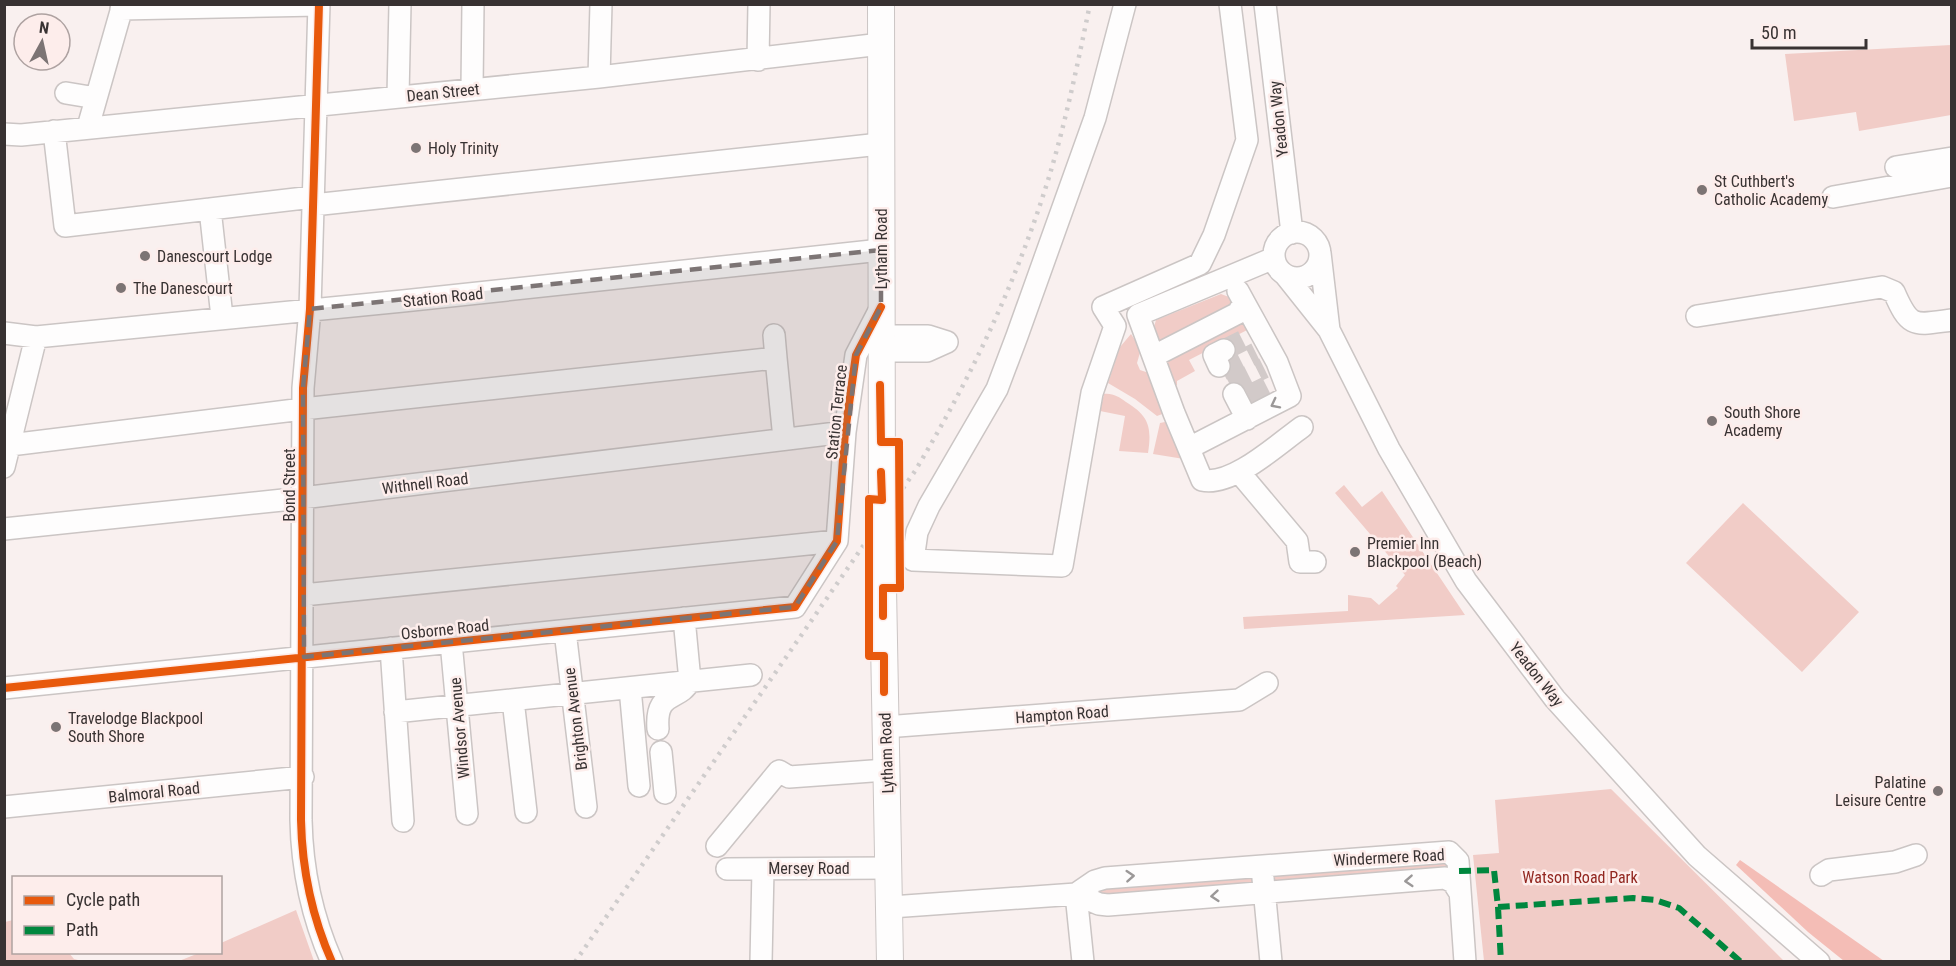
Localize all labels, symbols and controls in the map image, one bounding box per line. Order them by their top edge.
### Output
north arrow [12,12,72,72]
scale bar [1752,12,1866,50]
text: N [38,18,50,38]
text: 50 m [1761,22,1796,43]
street label: Dean Street [406,79,481,106]
street label: Yeadon Way [1265,80,1292,158]
place label: Holy Trinity [428,139,499,158]
marker: Holy Trinity [409,141,423,155]
place label: St Cuthbert's Catholic Academy [1714,172,1828,209]
marker: St Cuthbert's Catholic Academy [1695,183,1709,197]
street label: Lytham Road [872,208,891,290]
place label: Danescourt Lodge [157,247,272,266]
marker: Danescourt Lodge [138,249,152,263]
place label: The Danescourt [133,279,233,298]
marker: The Danescourt [114,281,128,295]
street label: Station Road [402,284,484,311]
street label: Station Terrace [822,364,851,460]
one-way arrow [1271,397,1282,408]
place label: South Shore Academy [1724,403,1800,440]
marker: South Shore Academy [1705,414,1719,428]
street label: Bond Street [280,448,299,522]
street label: Withnell Road [381,469,469,498]
place label: Premier Inn Blackpool (Beach) [1367,534,1482,571]
marker: Premier Inn Blackpool (Beach) [1348,545,1362,559]
street label: Osborne Road [400,615,490,644]
street label: Yeadon Way [1506,638,1568,711]
street label: Brighton Avenue [560,667,591,771]
street label: Windsor Avenue [446,677,473,779]
street label: Hampton Road [1015,702,1109,727]
place label: Travelodge Blackpool South Shore [68,709,203,746]
street label: Lytham Road [876,712,897,794]
marker: Travelodge Blackpool South Shore [49,720,63,734]
place label: Palatine Leisure Centre [1835,773,1926,810]
street label: Balmoral Road [107,778,201,807]
marker: Palatine Leisure Centre [1931,784,1945,798]
street label: Windermere Road [1333,845,1445,870]
street label: Mersey Road [768,859,850,878]
park label: Watson Road Park [1522,868,1638,887]
one-way arrow [1126,870,1135,883]
one-way arrow [1405,874,1414,887]
legend [12,876,222,954]
text: Cycle path [66,889,140,910]
one-way arrow [1210,890,1219,903]
text: Path [66,919,99,940]

